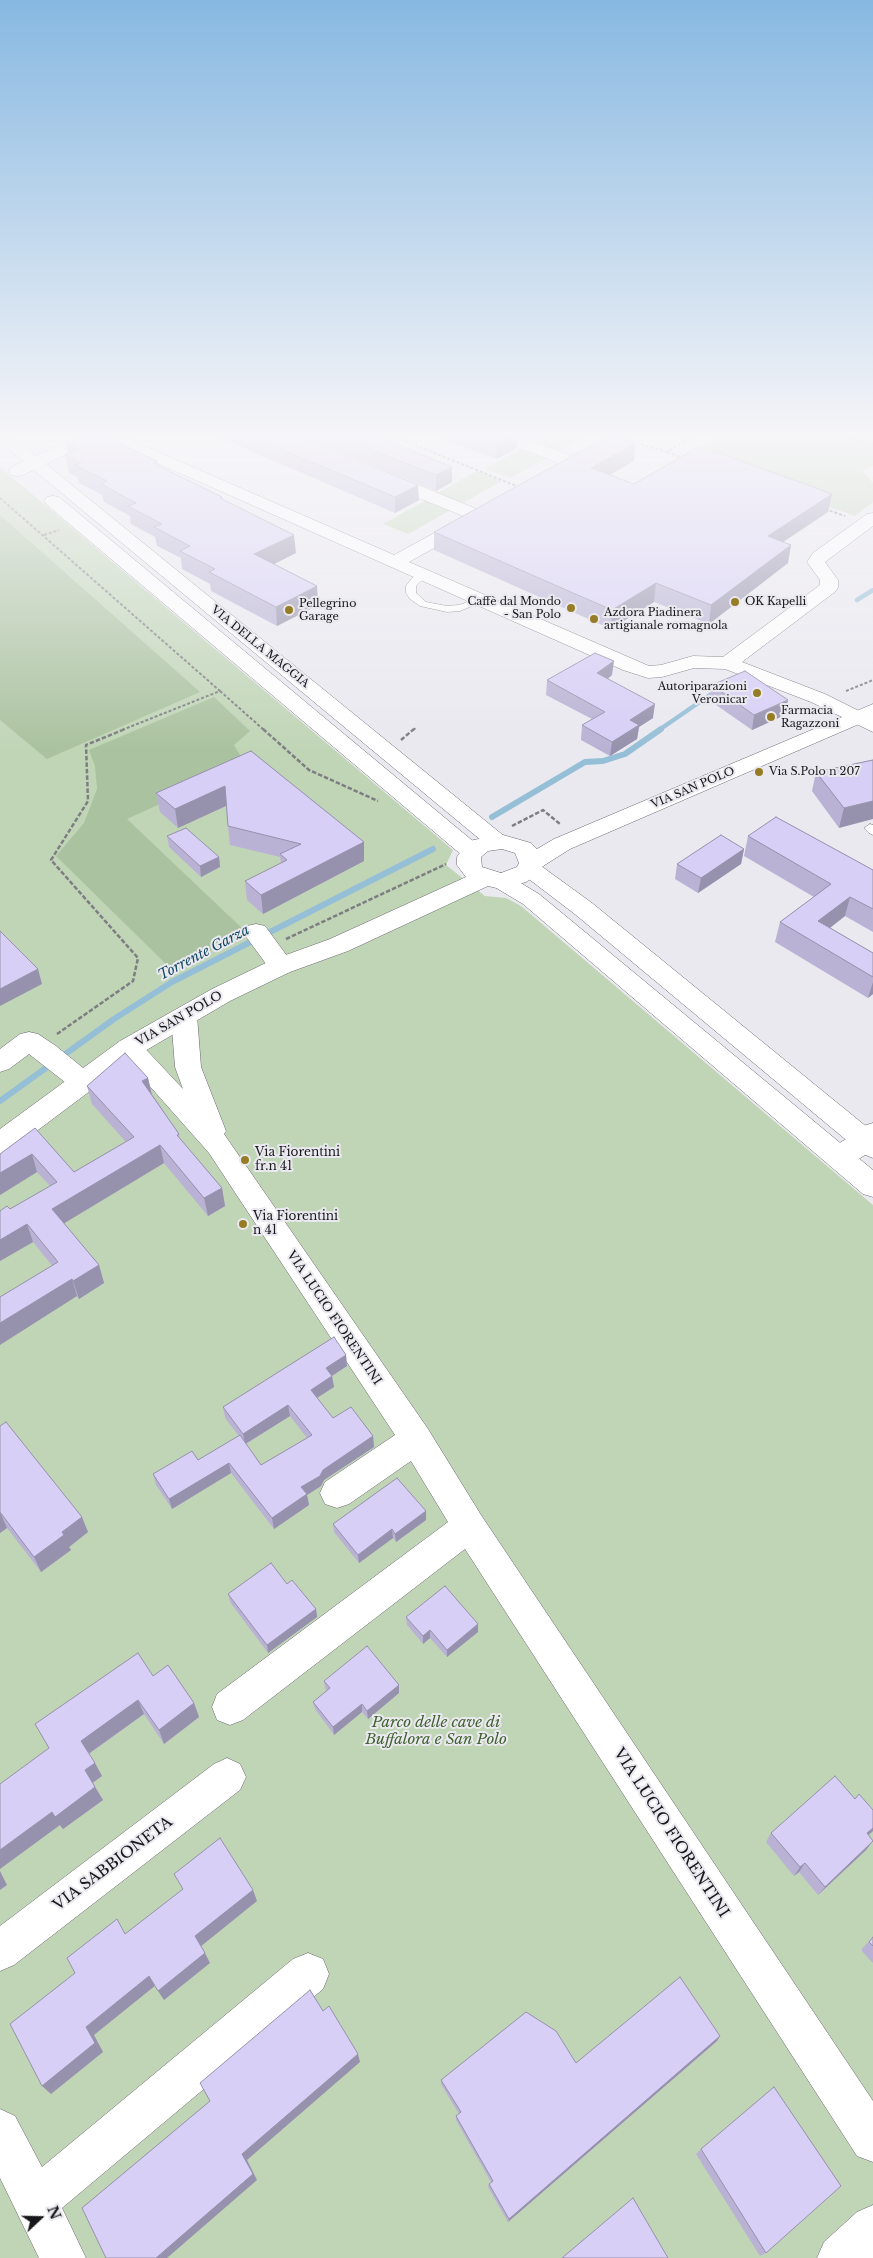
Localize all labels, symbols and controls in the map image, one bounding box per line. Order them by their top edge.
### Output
place label: Caffè dal Mondo - San Polo [467,595,561,621]
place label: OK Kapelli [745,595,806,609]
marker: OK Kapelli [729,596,741,608]
place label: Pellegrino Garage [299,597,356,623]
marker: Caffè dal Mondo - San Polo [565,602,577,614]
street label: VIA DELLA MAGGIA [208,603,312,691]
marker: Pellegrino Garage [283,604,295,616]
place label: Azdora Piadinera artigianale romagnola [604,606,728,632]
marker: Azdora Piadinera artigianale romagnola [588,613,600,625]
place label: Autoriparazioni Veronicar [658,680,747,706]
marker: Autoriparazioni Veronicar [751,687,763,699]
place label: Farmacia Ragazzoni [781,704,839,730]
marker: Farmacia Ragazzoni [765,711,777,723]
street label: VIA SAN POLO [649,764,737,812]
place label: Via S.Polo n 207 [769,765,860,779]
marker: Via S.Polo n 207 [753,766,765,778]
water label: Torrente Garza [155,922,253,984]
street label: VIA SAN POLO [133,988,225,1050]
place label: Via Fiorentini fr.n 41 [255,1146,340,1174]
marker: Via Fiorentini fr.n 41 [239,1154,251,1166]
place label: Via Fiorentini n 41 [253,1210,338,1238]
marker: Via Fiorentini n 41 [237,1218,249,1230]
street label: VIA LUCIO FIORENTINI [284,1248,384,1388]
park label: Parco delle cave di Buffalora e San Polo [365,1714,507,1749]
street label: VIA LUCIO FIORENTINI [610,1745,732,1921]
street label: VIA SABBIONETA [50,1813,176,1915]
north arrow [15,2193,65,2243]
text: N [43,2203,65,2222]

